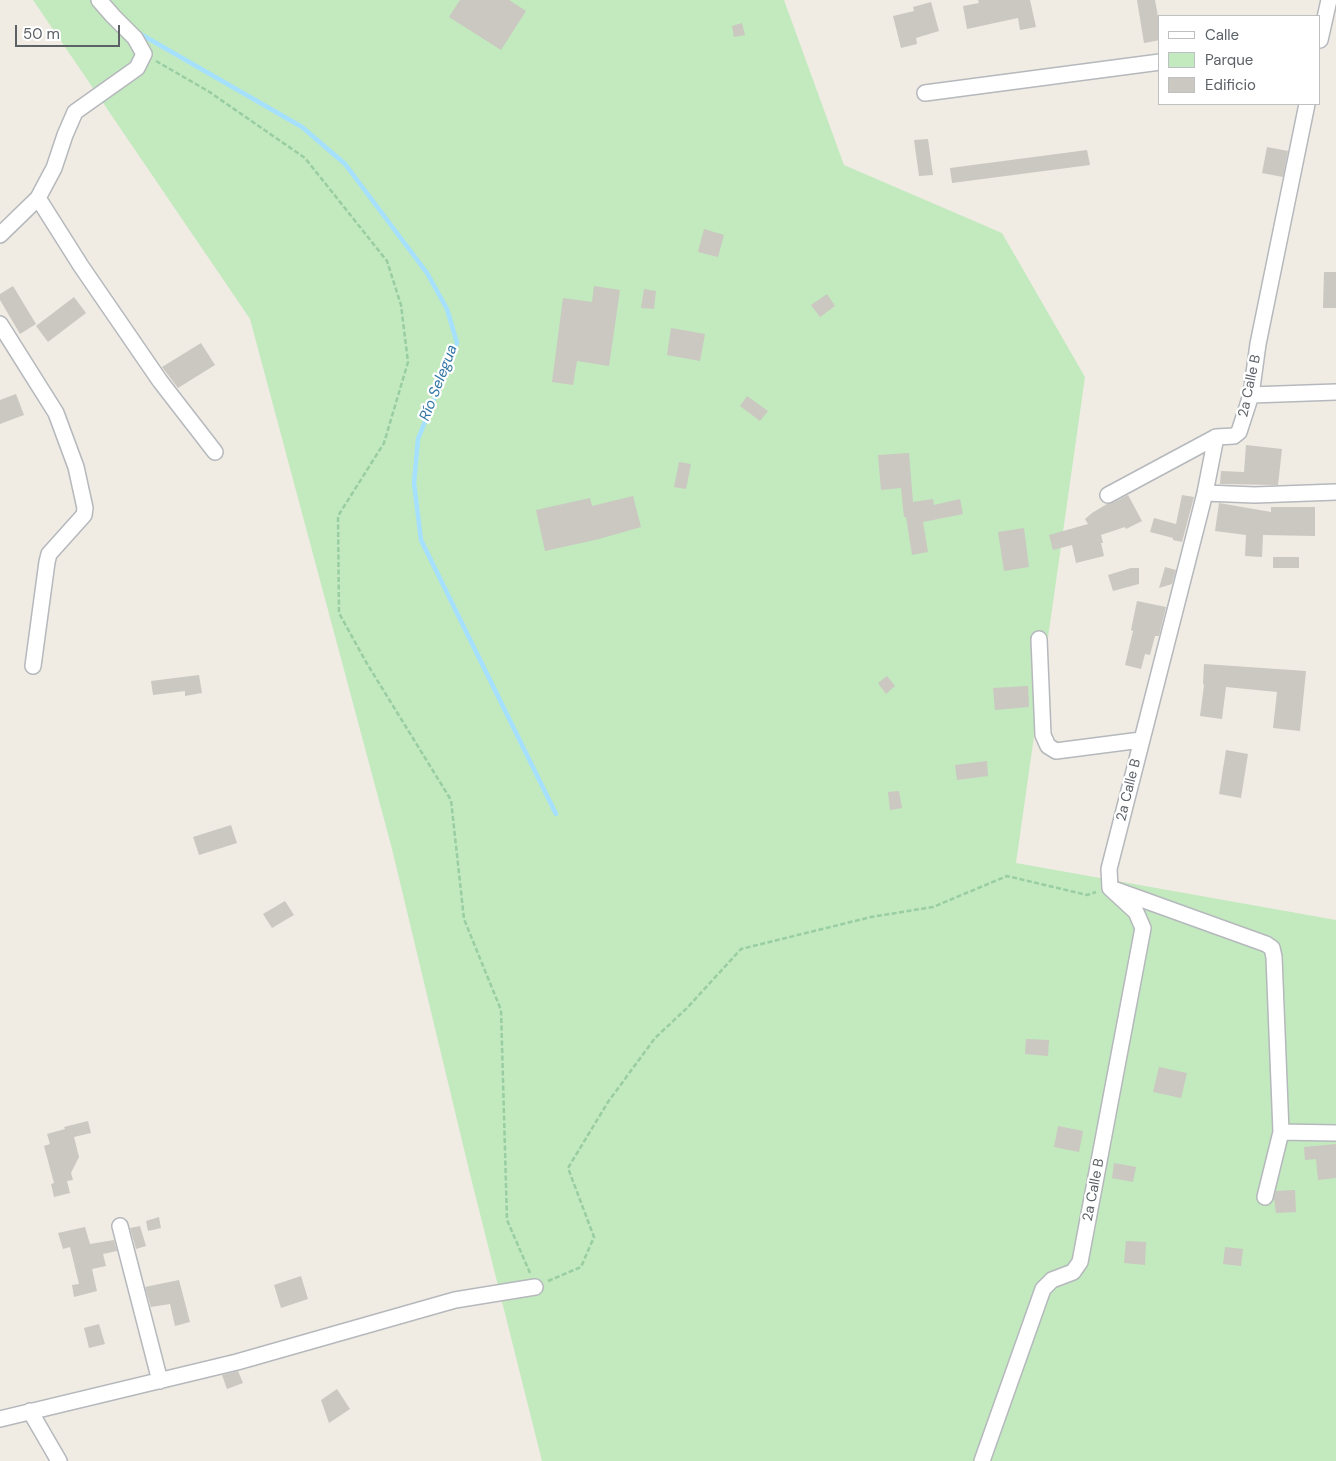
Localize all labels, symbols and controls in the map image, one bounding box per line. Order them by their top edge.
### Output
scale bar [18,15,122,47]
legend [1158,15,1321,105]
text: 50 m [23,24,60,44]
text: Calle [1205,25,1239,45]
text: Parque [1205,50,1253,70]
text: Edificio [1205,75,1256,95]
water label: Río Selegua [416,343,462,423]
street label: 2a Calle B [1235,353,1265,419]
street label: 2a Calle B [1113,757,1145,823]
street label: 2a Calle B [1080,1157,1108,1223]

